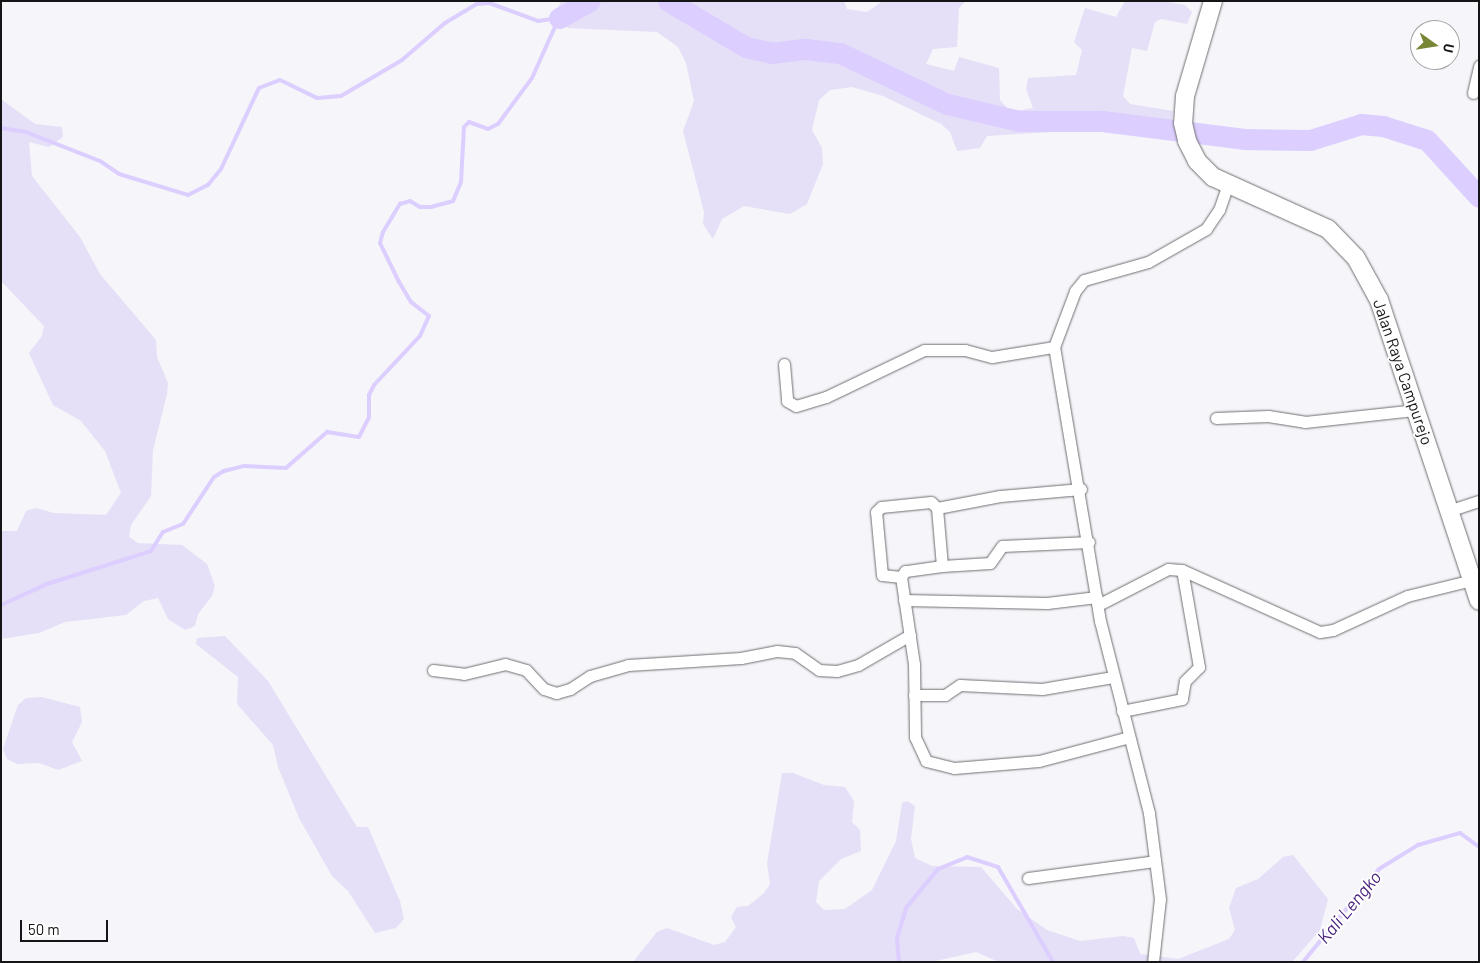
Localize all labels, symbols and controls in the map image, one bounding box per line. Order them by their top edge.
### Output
north arrow [1410,20,1460,70]
text: U [1440,42,1458,54]
street label: Jalan Raya Campurejo [1369,297,1437,447]
water label: Kali Lengko [1312,866,1386,948]
scale bar [22,910,110,942]
text: 50 m [28,920,60,938]

